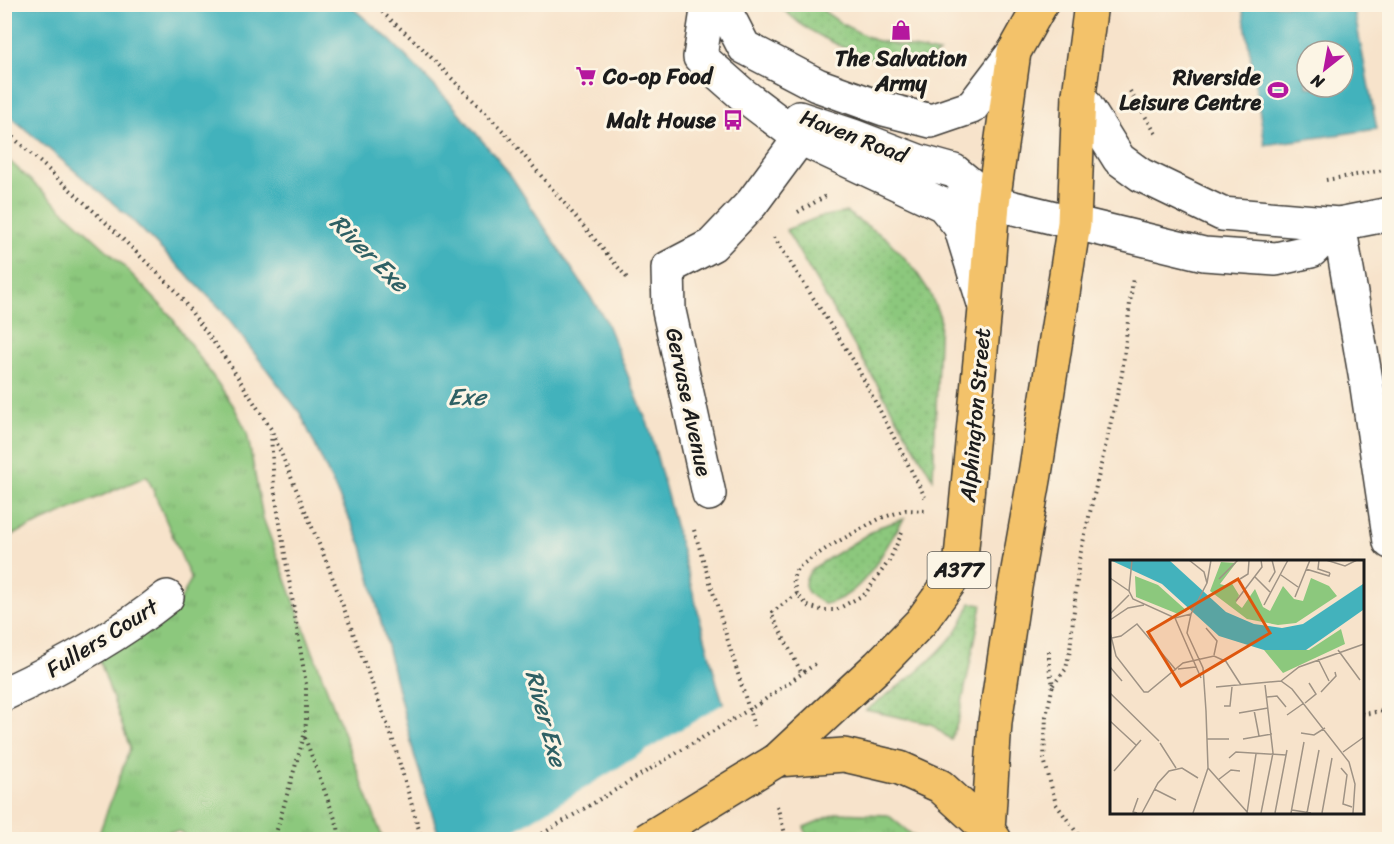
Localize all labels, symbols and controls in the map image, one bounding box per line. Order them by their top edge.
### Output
shop icon: The Salvation Army [889,18,913,42]
place label: The Salvation Army [835,39,967,103]
north arrow [1295,39,1355,99]
place label: Co-op Food [602,57,715,96]
place label: Riverside Leisure Centre [1119,58,1262,122]
supermarket icon: Co-op Food [574,64,598,88]
text: N [1305,66,1331,97]
sports icon: Riverside Leisure Centre [1266,78,1290,102]
street label: Haven Road [794,98,915,175]
place label: Malt House [606,101,717,140]
bus stop icon: Malt House [721,108,745,132]
water label: River Exe [320,204,420,304]
street label: Gervase Avenue [654,324,724,480]
street label: Alphington Street [948,326,1002,505]
water label: Exe [448,376,489,418]
road number: A377 [928,552,990,588]
inset map [1110,560,1364,814]
street label: Fullers Court [38,587,167,688]
water label: River Exe [513,665,580,773]

